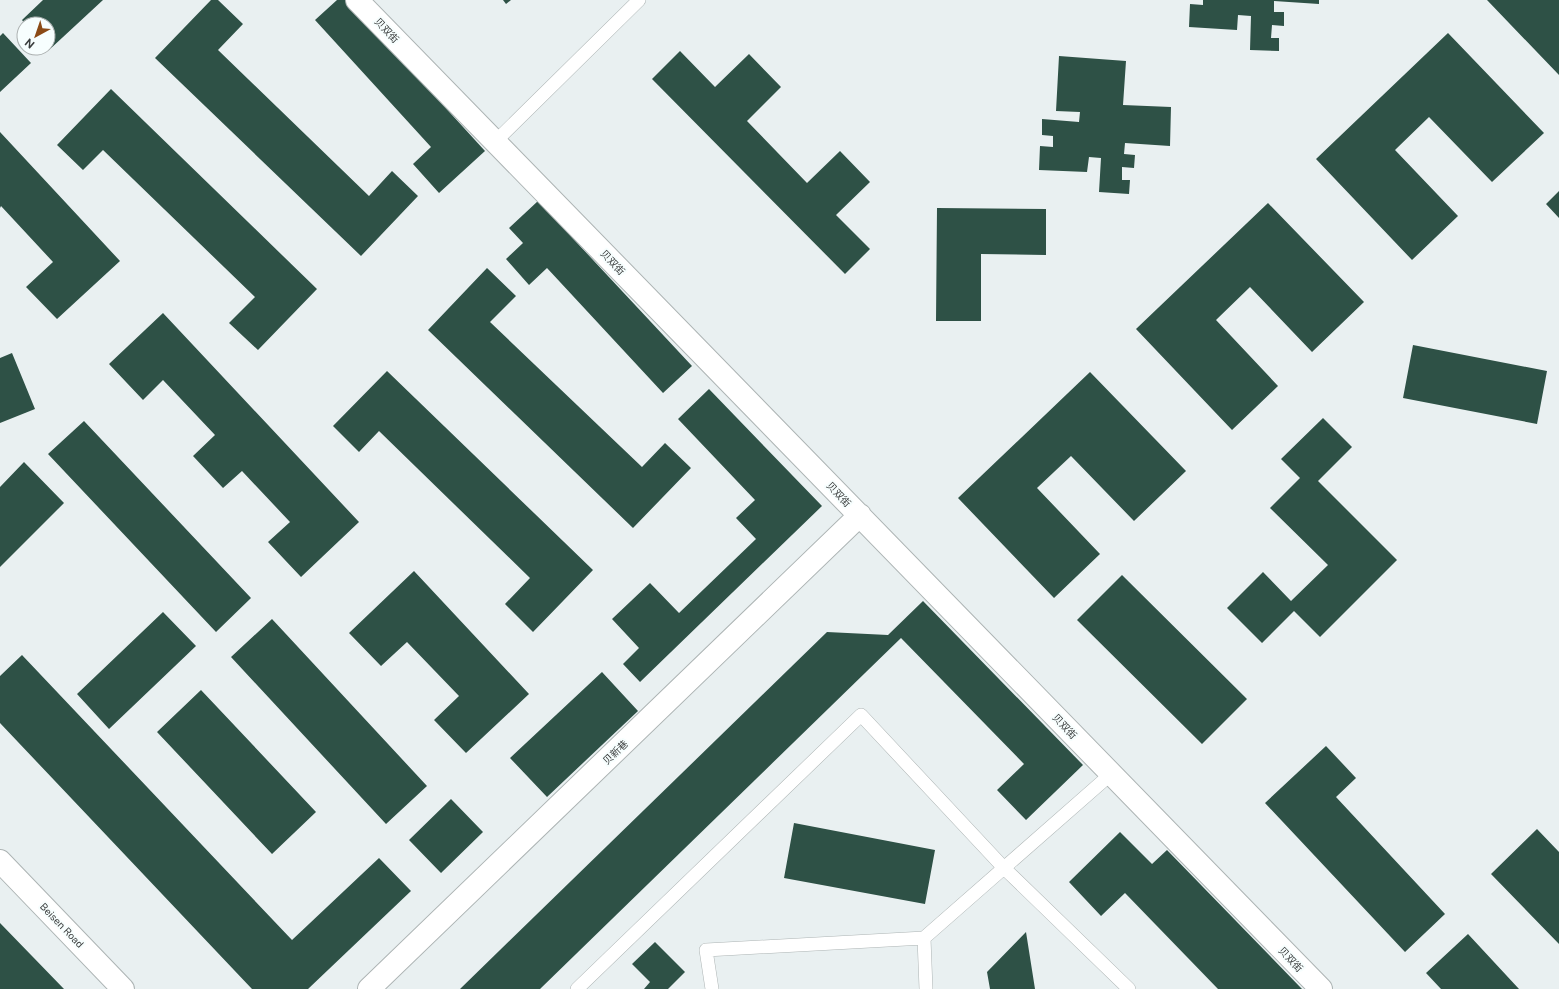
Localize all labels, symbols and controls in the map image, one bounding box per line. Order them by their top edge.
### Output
street label: 贝双街 [372,15,402,45]
north arrow [16,16,56,56]
text: N [22,36,37,51]
street label: 贝双街 [598,247,628,277]
street label: 贝双街 [824,479,854,509]
street label: 贝双街 [1050,711,1080,741]
street label: 贝新巷 [600,737,630,767]
street label: Beisen Road [38,900,86,950]
street label: 贝双街 [1276,944,1306,974]

